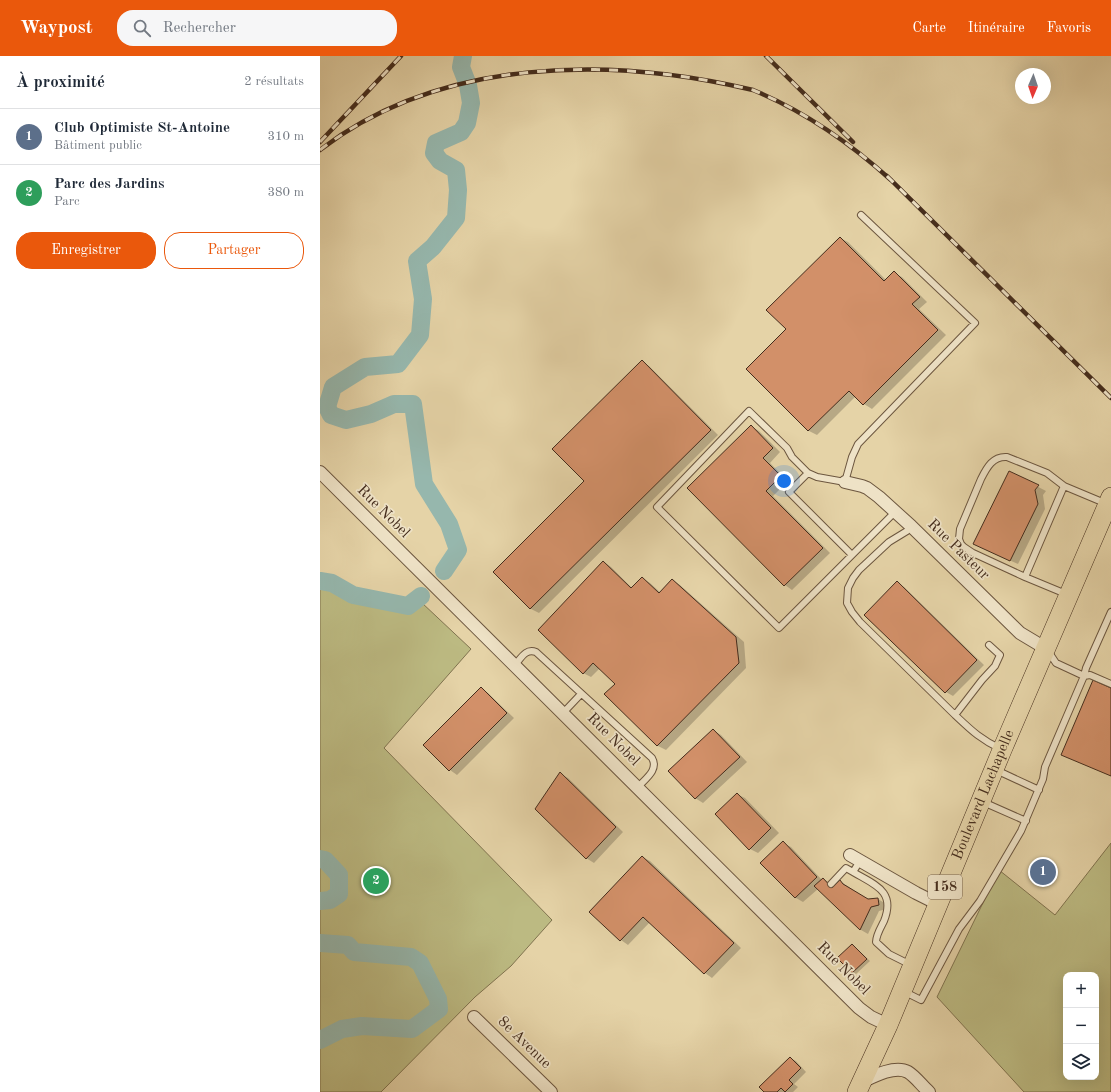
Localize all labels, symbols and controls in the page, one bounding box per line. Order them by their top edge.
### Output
search box [117,10,397,46]
icon: search [131,17,153,39]
text: Waypost [20,19,93,38]
text: Rechercher [163,21,236,36]
text: Carte [912,21,946,35]
text: Itinéraire [968,21,1025,35]
text: Favoris [1047,21,1091,35]
north arrow [1015,68,1051,104]
text: À proximité [16,74,105,91]
text: 2 résultats [244,75,304,88]
text: Club Optimiste St-Antoine [54,121,230,136]
text: 1 [25,130,33,143]
text: 310 m [267,130,304,143]
text: Bâtiment public [54,139,142,152]
text: Parc des Jardins [54,177,165,192]
text: 2 [25,186,33,199]
text: 380 m [267,186,304,199]
text: Parc [54,195,80,208]
button: Enregistrer [16,232,156,269]
button: Partager [164,232,304,269]
your location [774,471,794,491]
street label: Rue Nobel [354,483,412,541]
street label: Rue Pasteur [924,517,992,583]
street label: Rue Nobel [584,711,642,769]
street label: Boulevard Lachapelle [950,728,1017,862]
pin: 1 [1030,857,1056,887]
pin: 2 [363,866,389,896]
road number: 158 [928,875,962,899]
street label: Rue Nobel [814,940,872,998]
map controls [1063,972,1099,1080]
button: + [1063,972,1099,1008]
button: − [1063,1008,1099,1044]
street label: 8e Avenue [495,1014,554,1072]
button: layers [1063,1044,1099,1080]

